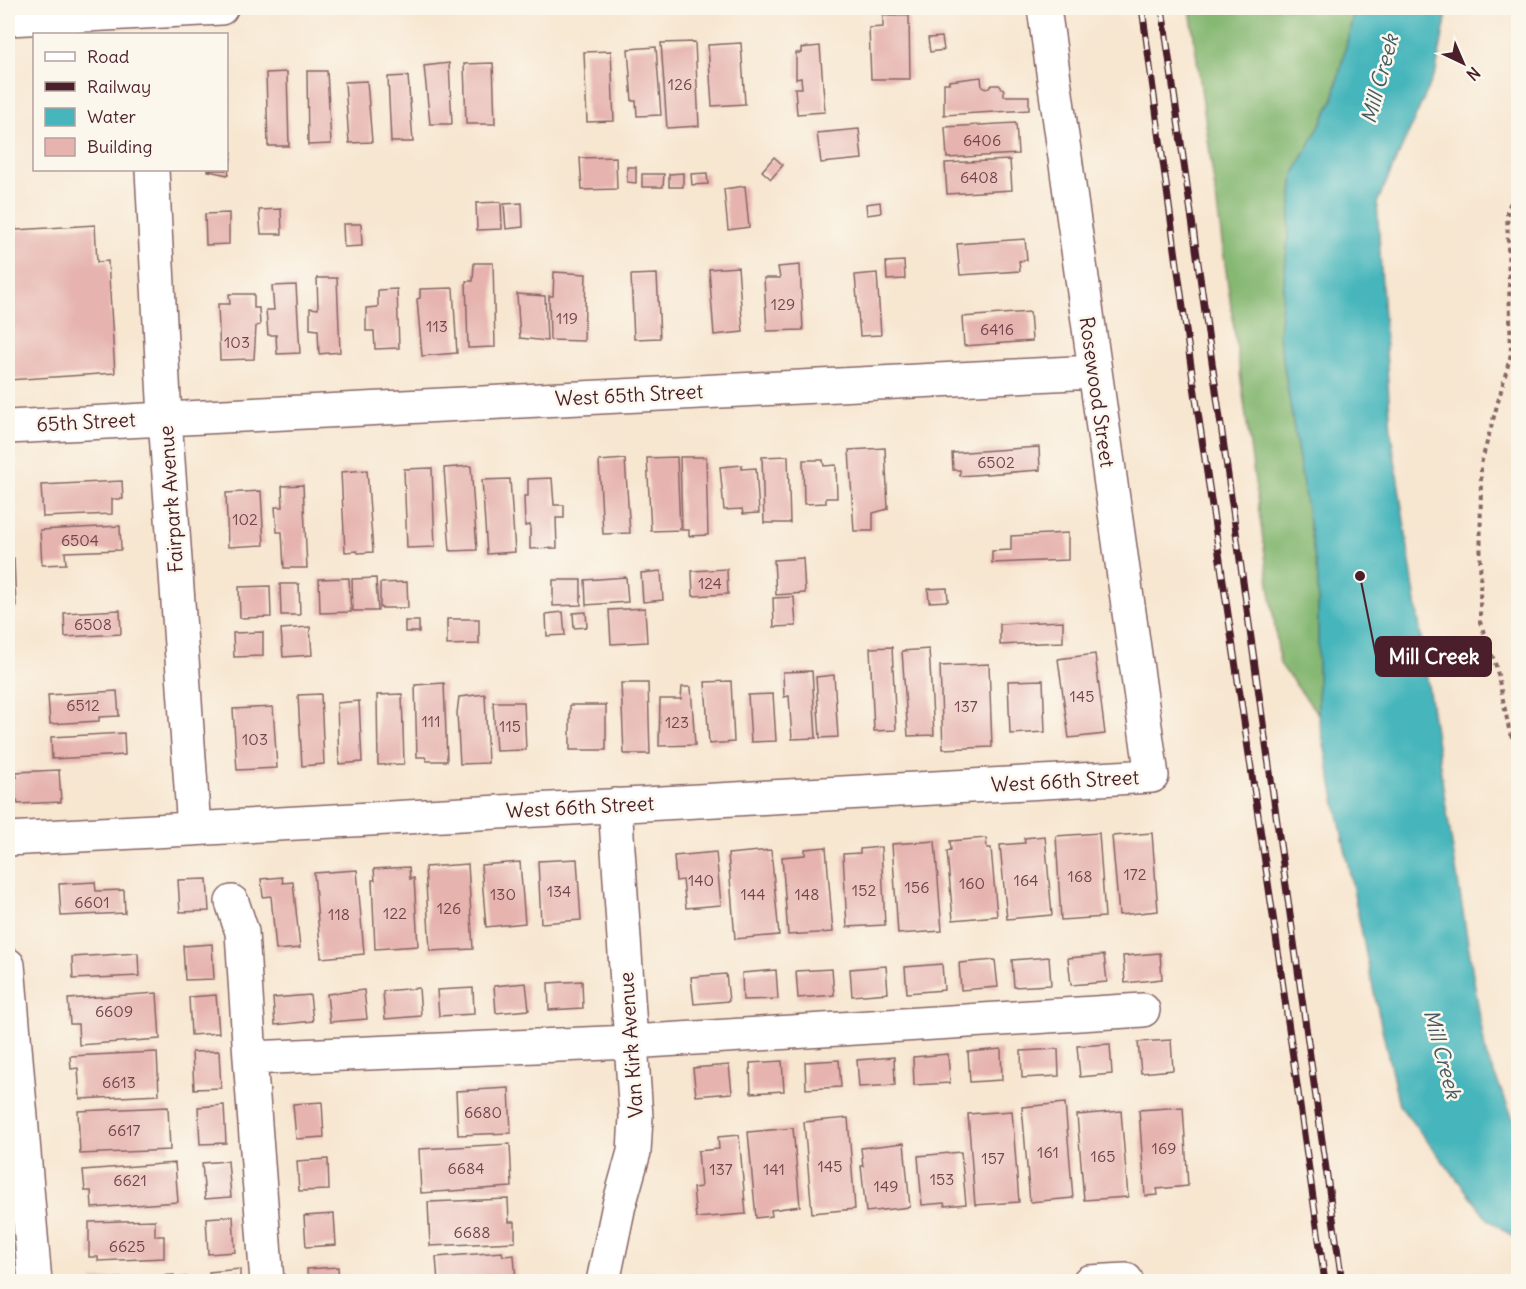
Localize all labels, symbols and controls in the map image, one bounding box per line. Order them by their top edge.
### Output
water label: Mill Creek [1355,30,1405,126]
legend [33,33,228,171]
north arrow [1433,33,1493,93]
text: Road [87,45,130,68]
text: N [1462,63,1484,85]
house number: 126 [668,74,692,94]
text: Railway [87,75,151,98]
text: Water [87,105,137,128]
house number: 6406 [963,130,1001,150]
text: Building [87,135,152,158]
house number: 6408 [960,167,998,187]
house number: 129 [771,294,795,314]
house number: 119 [556,308,578,328]
street label: Rosewood Street [1075,315,1120,469]
house number: 113 [426,316,448,336]
house number: 6416 [980,319,1014,339]
house number: 103 [224,332,250,352]
street label: West 65th Street [554,378,704,411]
street label: 65th Street [36,406,137,437]
street label: Fairpark Avenue [153,425,188,573]
house number: 6502 [977,452,1015,472]
house number: 102 [232,509,258,529]
house number: 6504 [61,530,99,550]
house number: 124 [698,573,722,593]
house number: 6508 [74,614,112,634]
callout: Mill Creek [1376,637,1491,676]
text: Mill Creek [1388,643,1480,670]
house number: 145 [1070,686,1094,706]
house number: 6512 [66,695,100,715]
house number: 137 [954,696,978,716]
house number: 111 [421,711,441,731]
house number: 123 [665,712,689,732]
house number: 115 [499,716,521,736]
house number: 103 [242,729,268,749]
street label: West 66th Street [990,764,1140,797]
street label: West 66th Street [505,790,655,823]
house number: 172 [1124,864,1147,884]
house number: 168 [1068,866,1092,886]
house number: 140 [688,870,714,890]
house number: 164 [1014,870,1038,890]
house number: 160 [959,873,985,893]
house number: 156 [905,877,929,897]
house number: 152 [852,880,876,900]
house number: 134 [547,881,571,901]
house number: 130 [490,884,516,904]
house number: 144 [741,884,765,904]
house number: 148 [795,884,819,904]
house number: 6601 [74,892,110,912]
house number: 126 [437,898,461,918]
house number: 122 [383,903,407,923]
house number: 118 [328,904,350,924]
street label: Van Kirk Avenue [613,971,648,1119]
house number: 6609 [95,1001,133,1021]
water label: Mill Creek [1418,1006,1468,1103]
house number: 6613 [102,1072,136,1092]
house number: 6680 [464,1102,502,1122]
house number: 6617 [108,1120,140,1140]
house number: 169 [1152,1138,1176,1158]
house number: 161 [1037,1142,1059,1162]
house number: 165 [1091,1146,1115,1166]
house number: 157 [981,1148,1005,1168]
house number: 145 [818,1156,842,1176]
house number: 6684 [448,1158,484,1178]
house number: 137 [709,1159,733,1179]
house number: 141 [763,1159,785,1179]
house number: 153 [930,1169,954,1189]
house number: 6621 [113,1170,147,1190]
house number: 149 [874,1176,898,1196]
house number: 6688 [454,1222,490,1242]
house number: 6625 [109,1236,145,1256]

